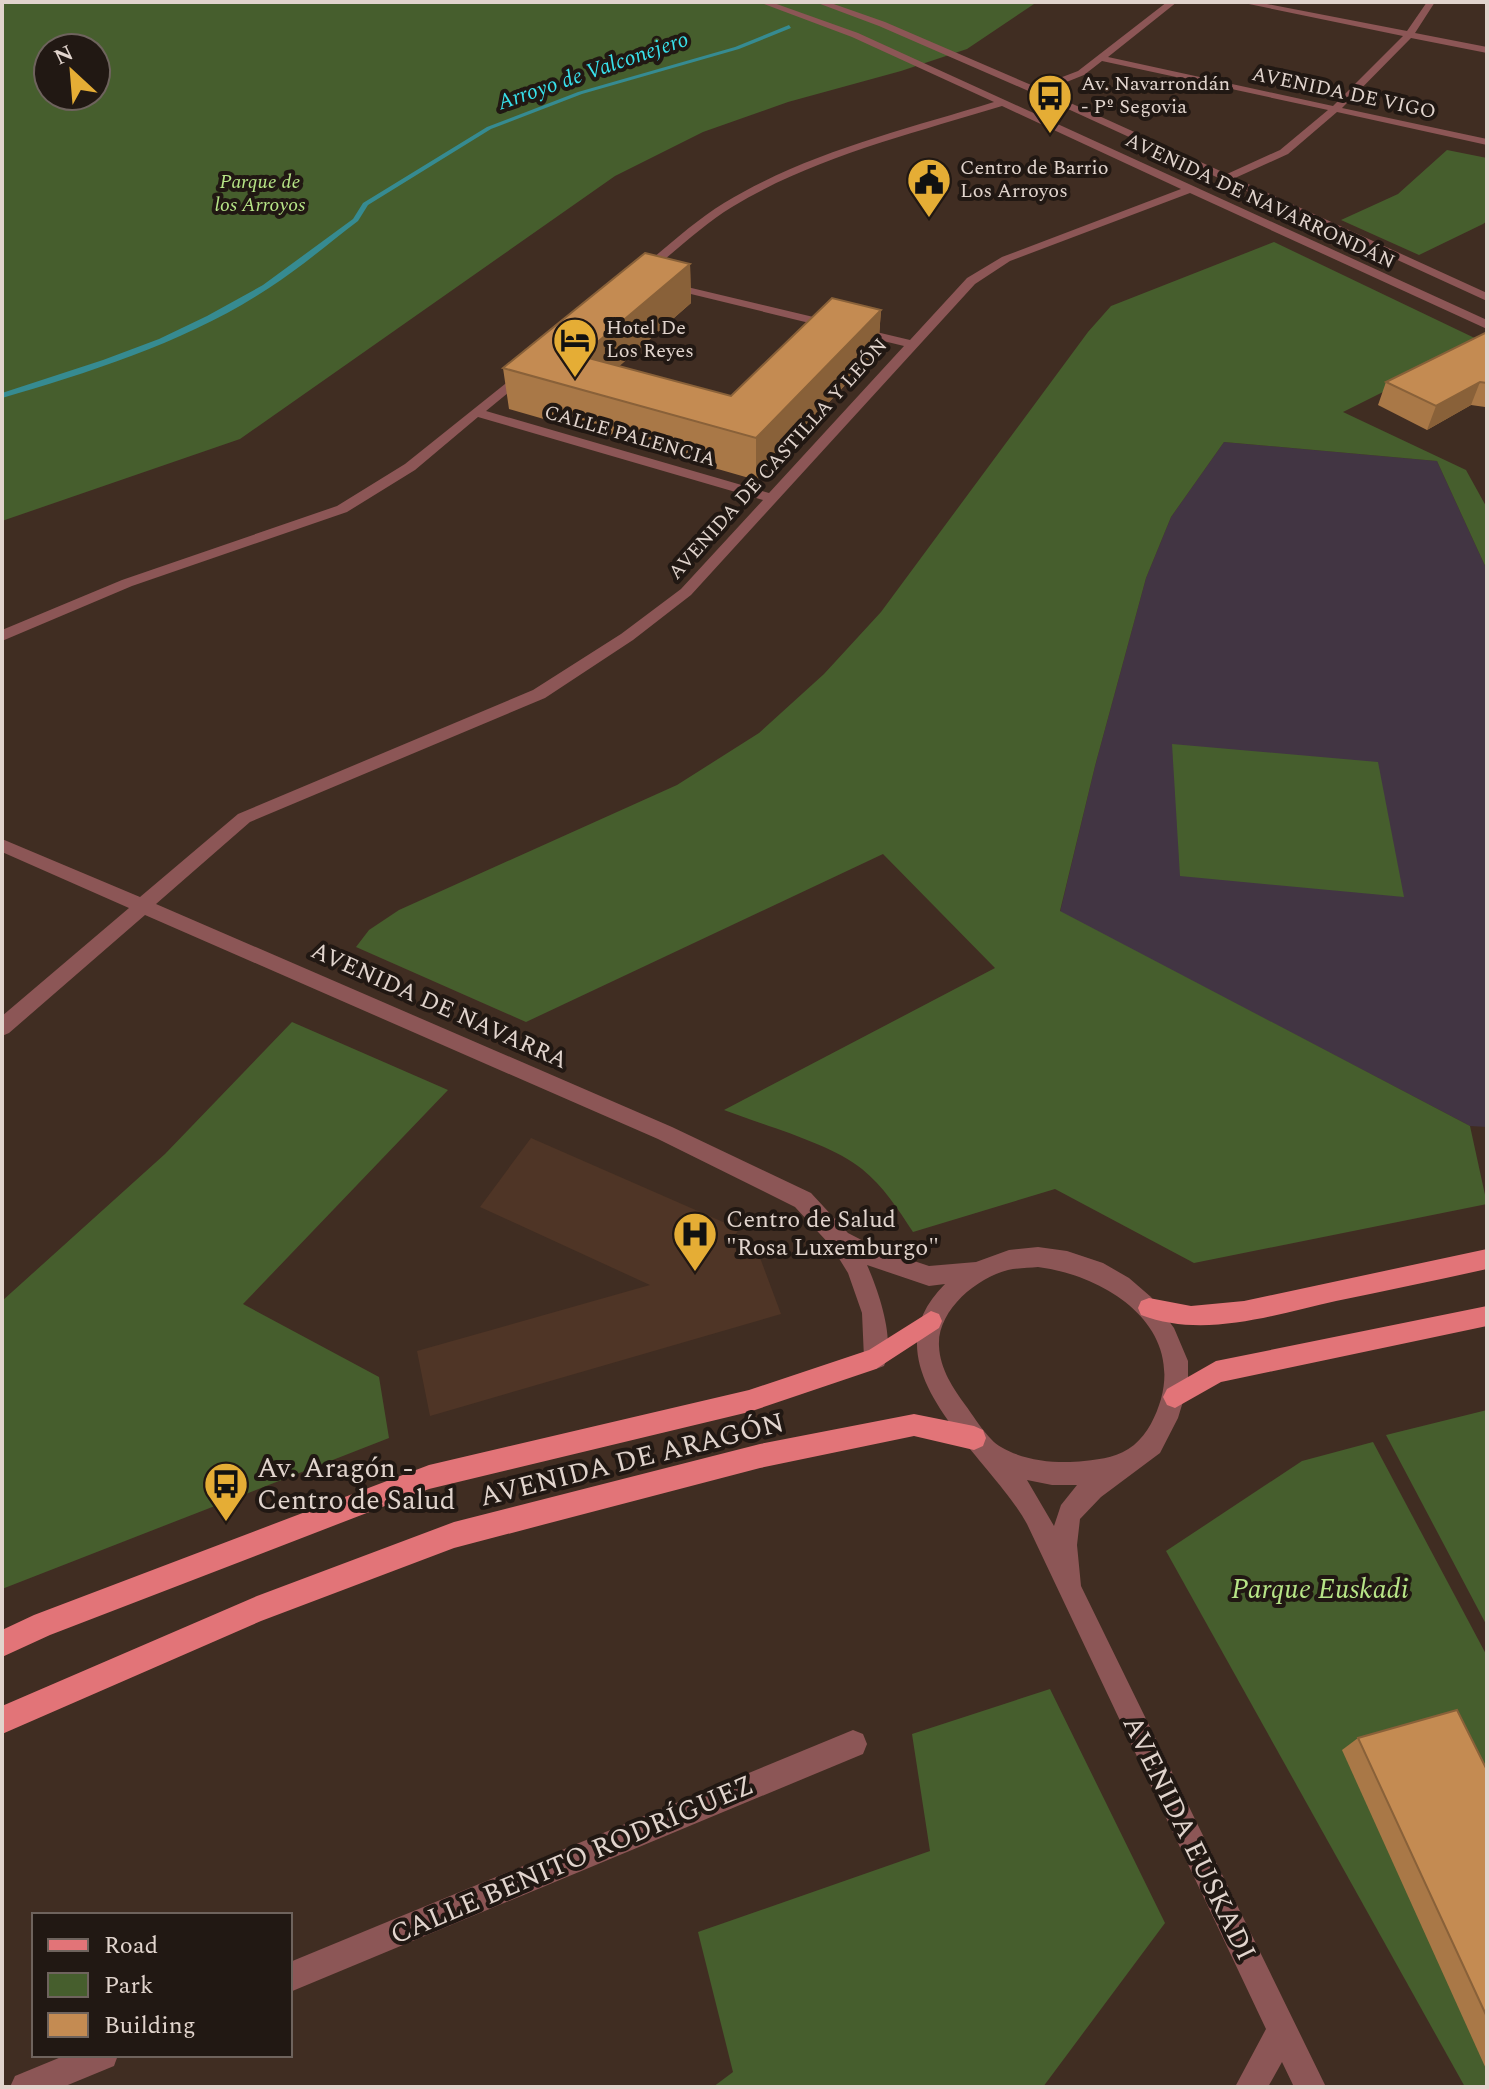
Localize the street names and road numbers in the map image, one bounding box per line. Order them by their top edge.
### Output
street label: AVENIDA DE VIGO [1249,59,1439,127]
street label: AVENIDA DE NAVARRONDÁN [1120,125,1400,277]
street label: AVENIDA DE CASTILLA Y LEÓN [661,332,895,586]
street label: CALLE PALENCIA [541,397,719,475]
street label: AVENIDA DE NAVARRA [305,933,573,1079]
street label: AVENIDA DE ARAGÓN [475,1401,789,1519]
street label: AVENIDA EUSKADI [1111,1708,1267,1968]
street label: CALLE BENITO RODRÍGUEZ [383,1764,761,1956]

